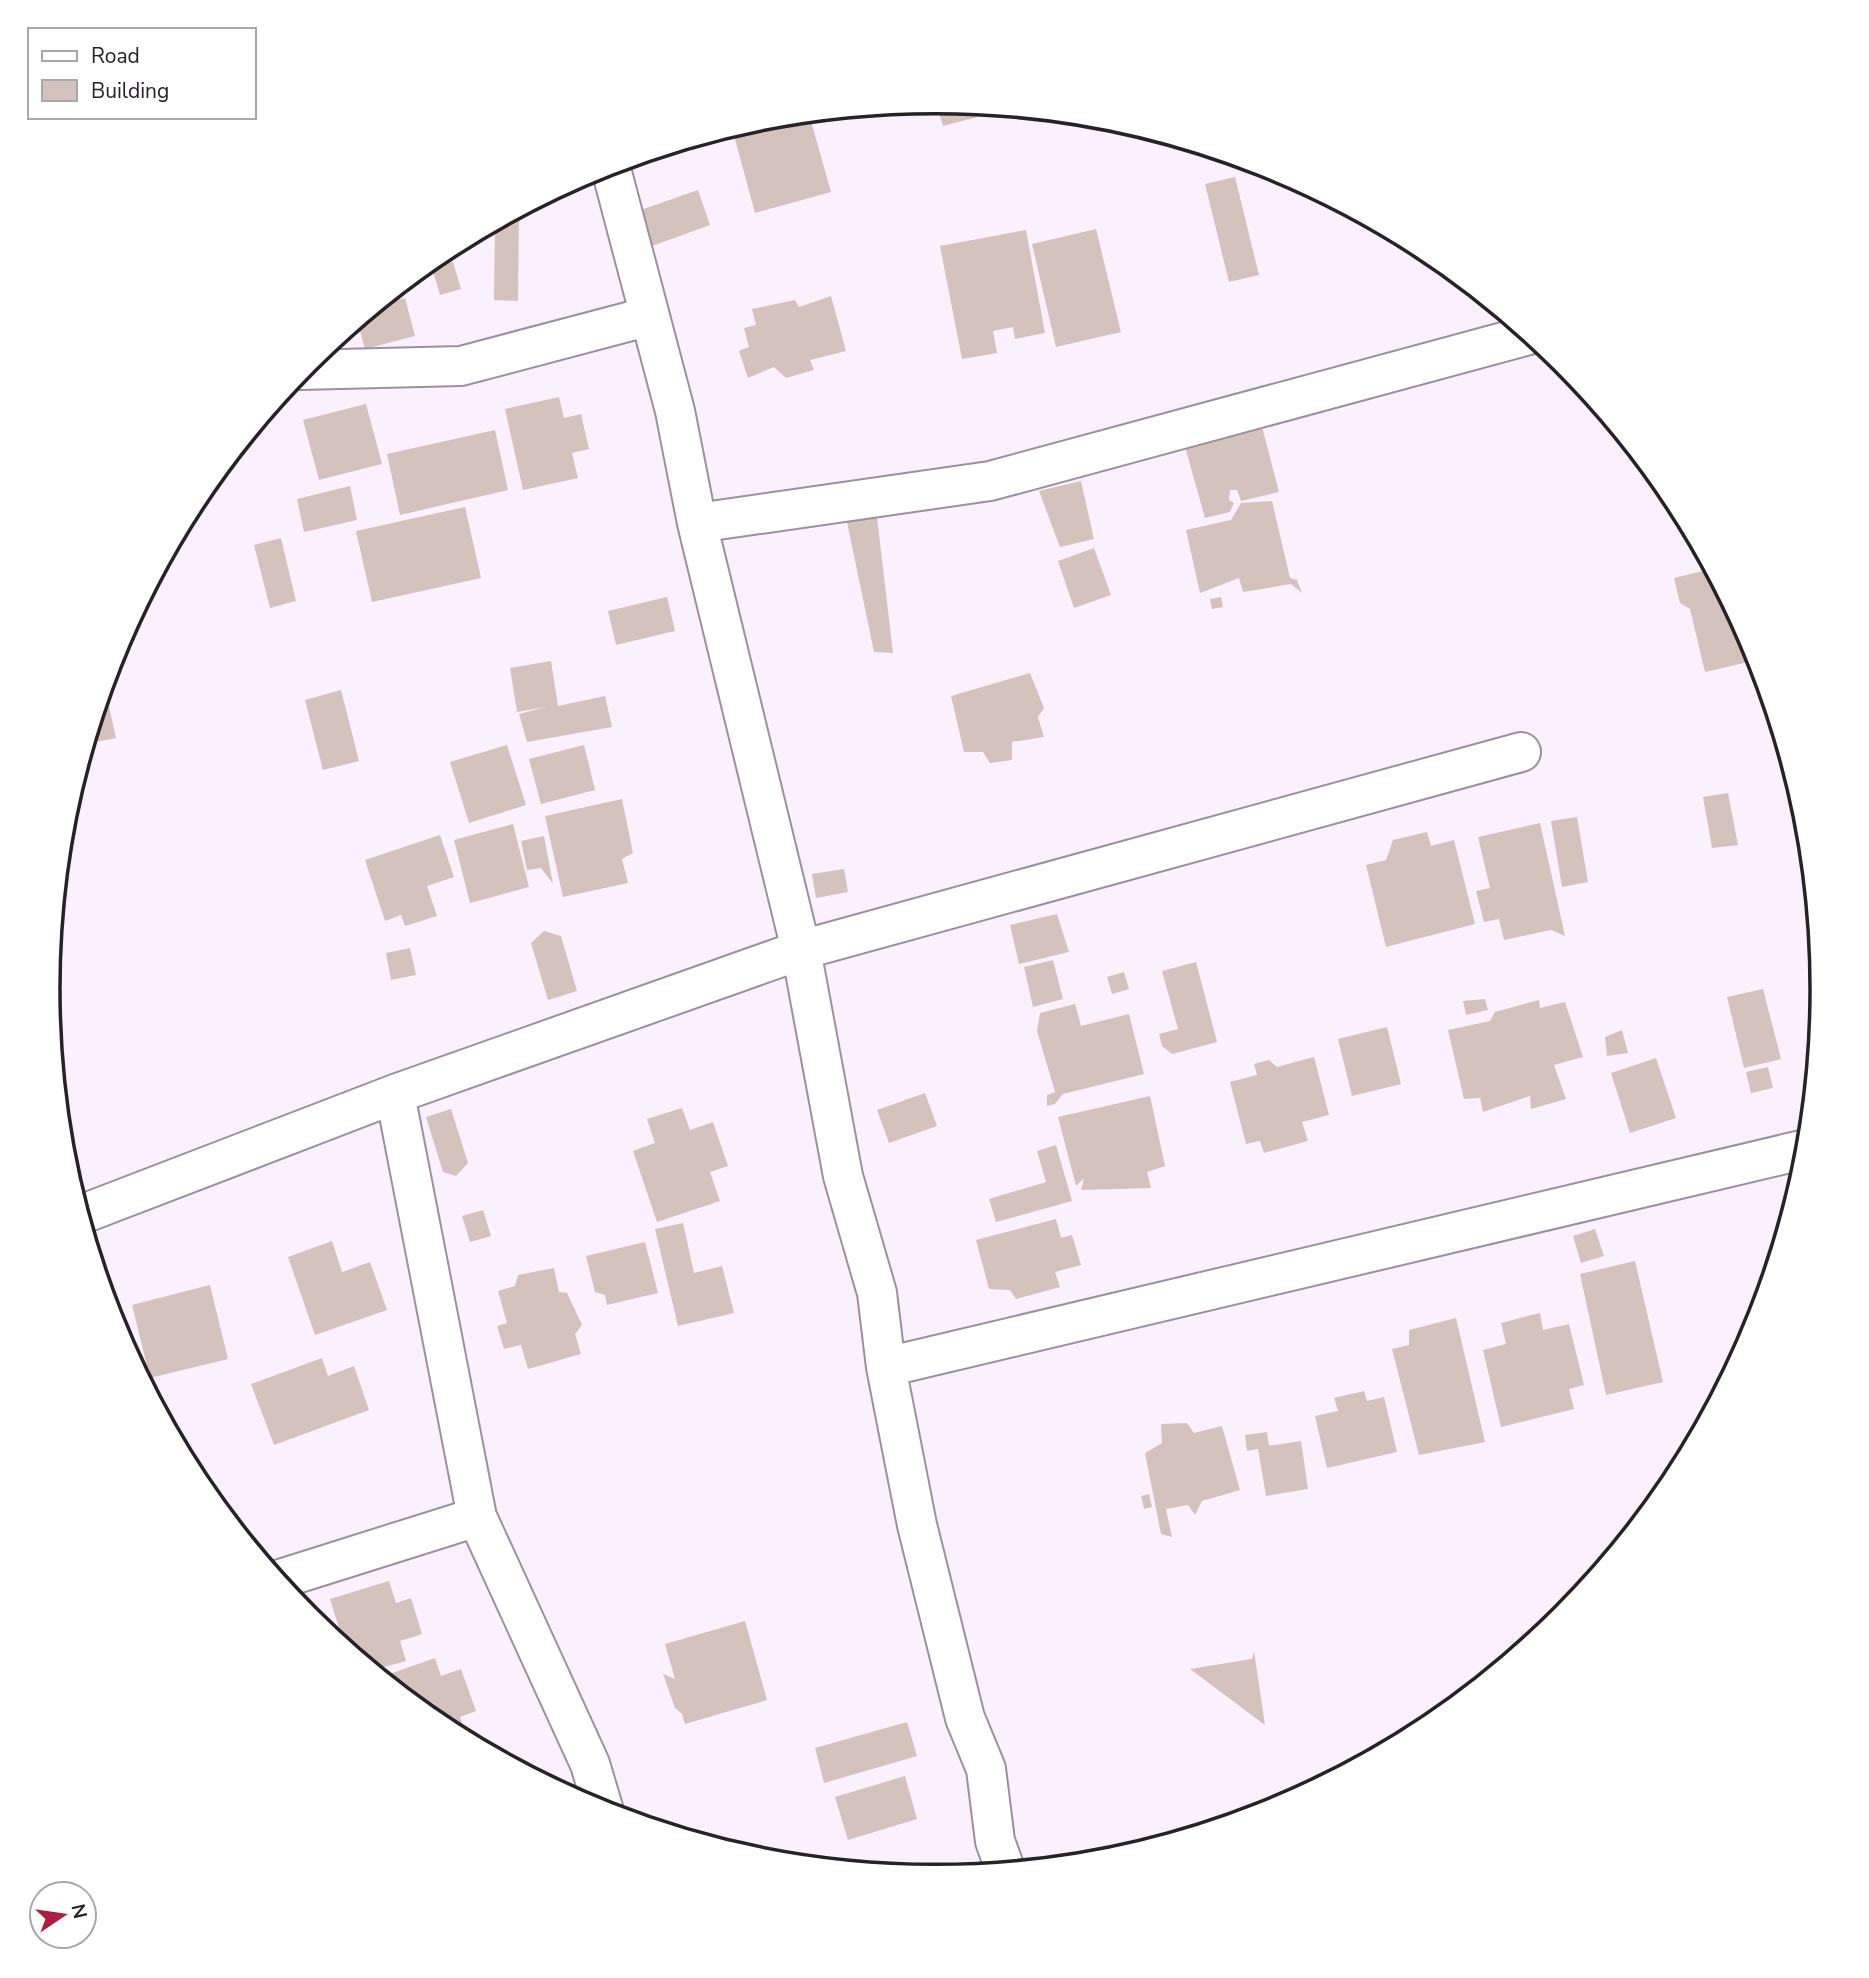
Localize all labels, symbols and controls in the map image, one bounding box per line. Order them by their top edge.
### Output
legend [28,28,256,119]
text: Road [91,42,140,70]
text: Building [91,77,169,105]
north arrow [28,1880,98,1950]
text: N [64,1902,93,1921]

